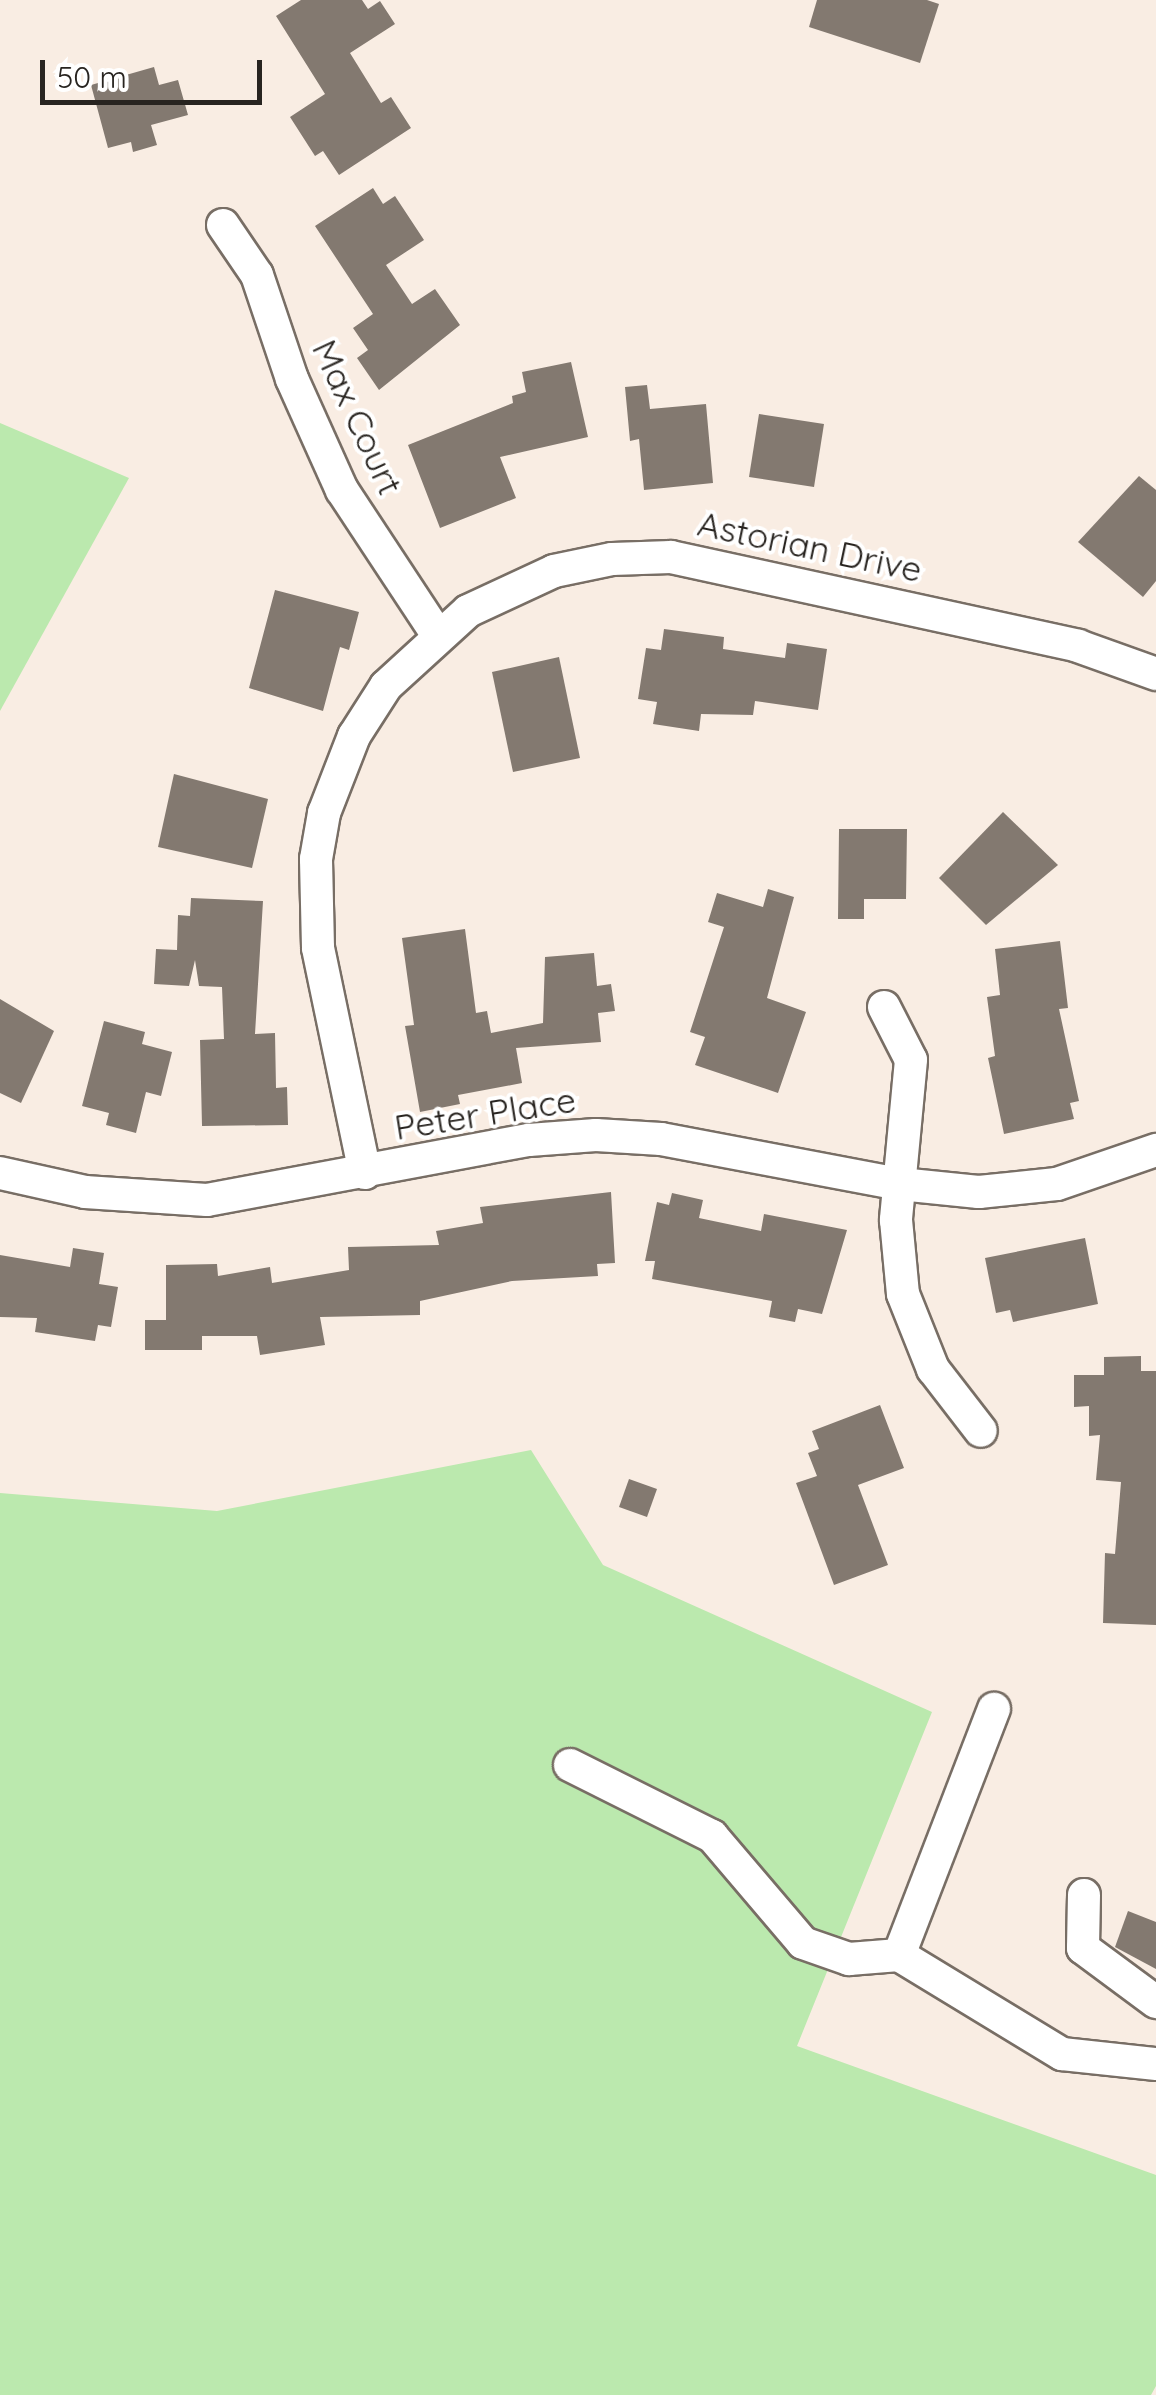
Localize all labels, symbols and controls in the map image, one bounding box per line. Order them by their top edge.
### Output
scale bar [45,40,268,102]
text: 50 m [57,58,127,96]
street label: Max Court [304,333,412,501]
street label: Astorian Drive [694,502,926,590]
street label: Peter Place [391,1078,579,1148]

